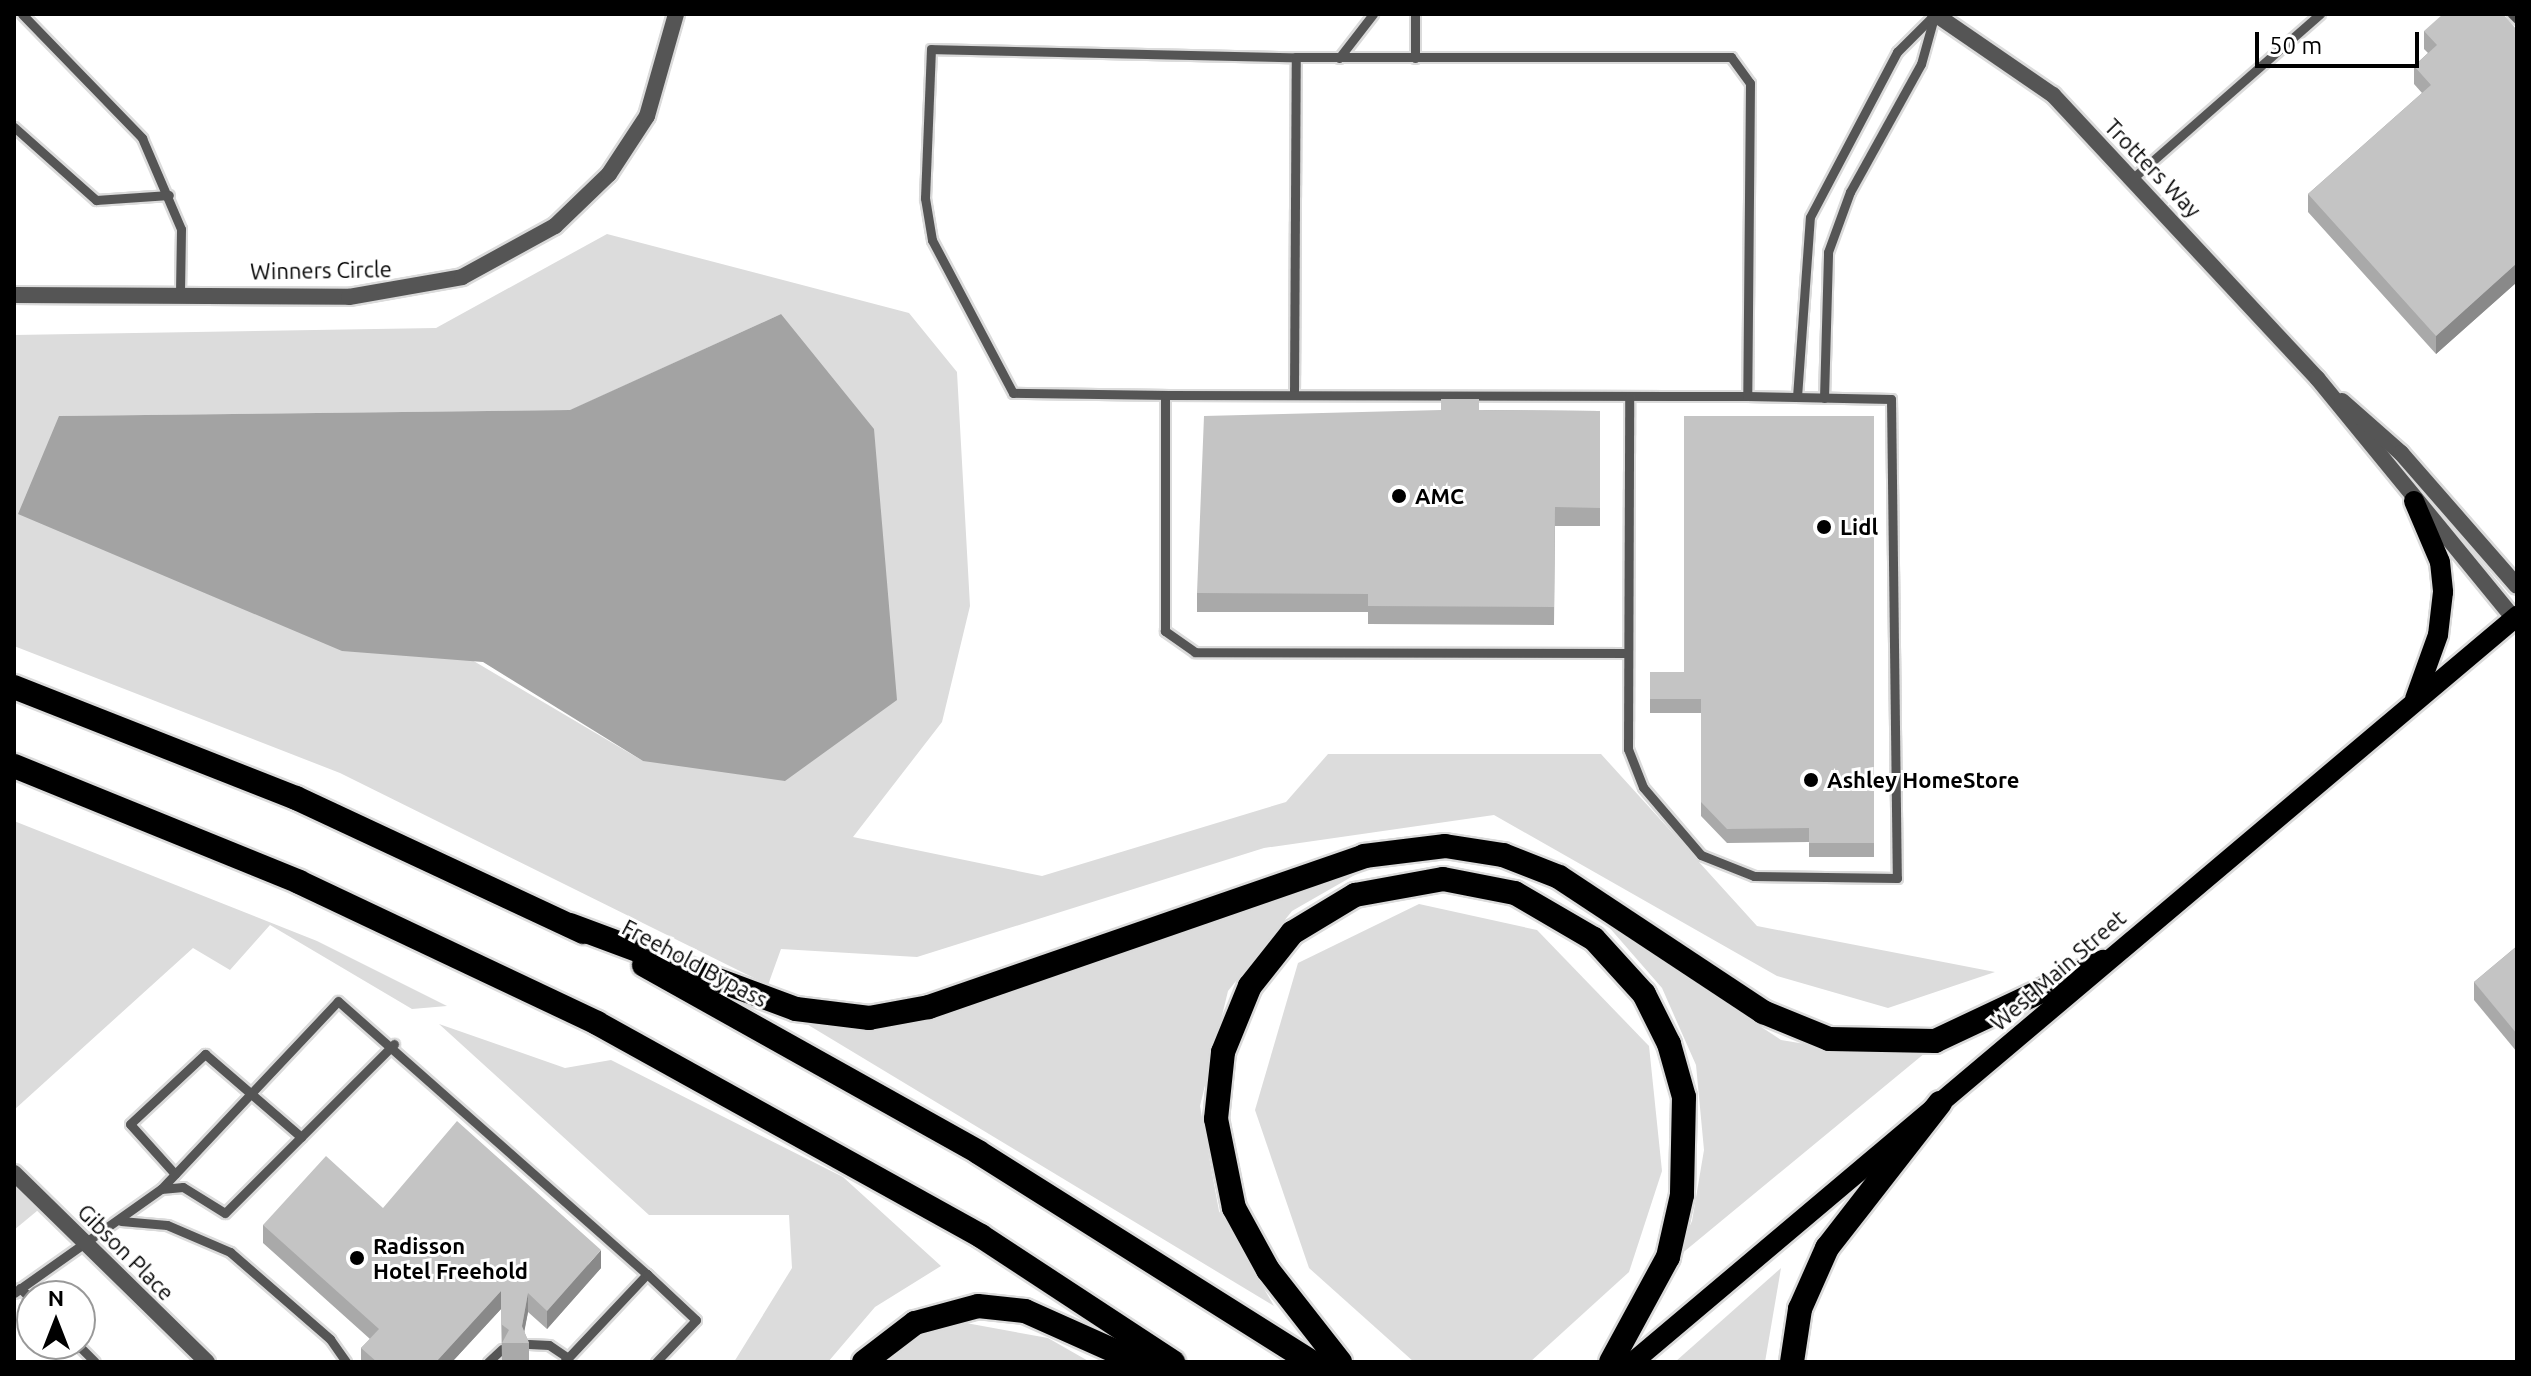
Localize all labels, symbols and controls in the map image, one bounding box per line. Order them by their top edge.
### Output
scale bar [2259,16,2423,66]
text: 50 m [2269,32,2322,59]
street label: Trotters Way [2099,113,2207,223]
street label: Winners Circle [250,256,392,284]
place label: AMC [1415,483,1464,509]
marker: AMC [1390,487,1408,505]
place label: Lidl [1840,514,1878,540]
marker: Lidl [1815,518,1833,536]
place label: Ashley HomeStore [1827,767,2019,793]
marker: Ashley HomeStore [1802,771,1820,789]
street label: West Main Street [1985,904,2131,1036]
street label: Freehold Bypass [618,914,772,1012]
street label: Gibson Place [72,1198,180,1306]
place label: Radisson Hotel Freehold [373,1232,528,1284]
marker: Radisson Hotel Freehold [348,1249,366,1267]
north arrow [16,1280,96,1360]
text: N [48,1285,64,1310]

